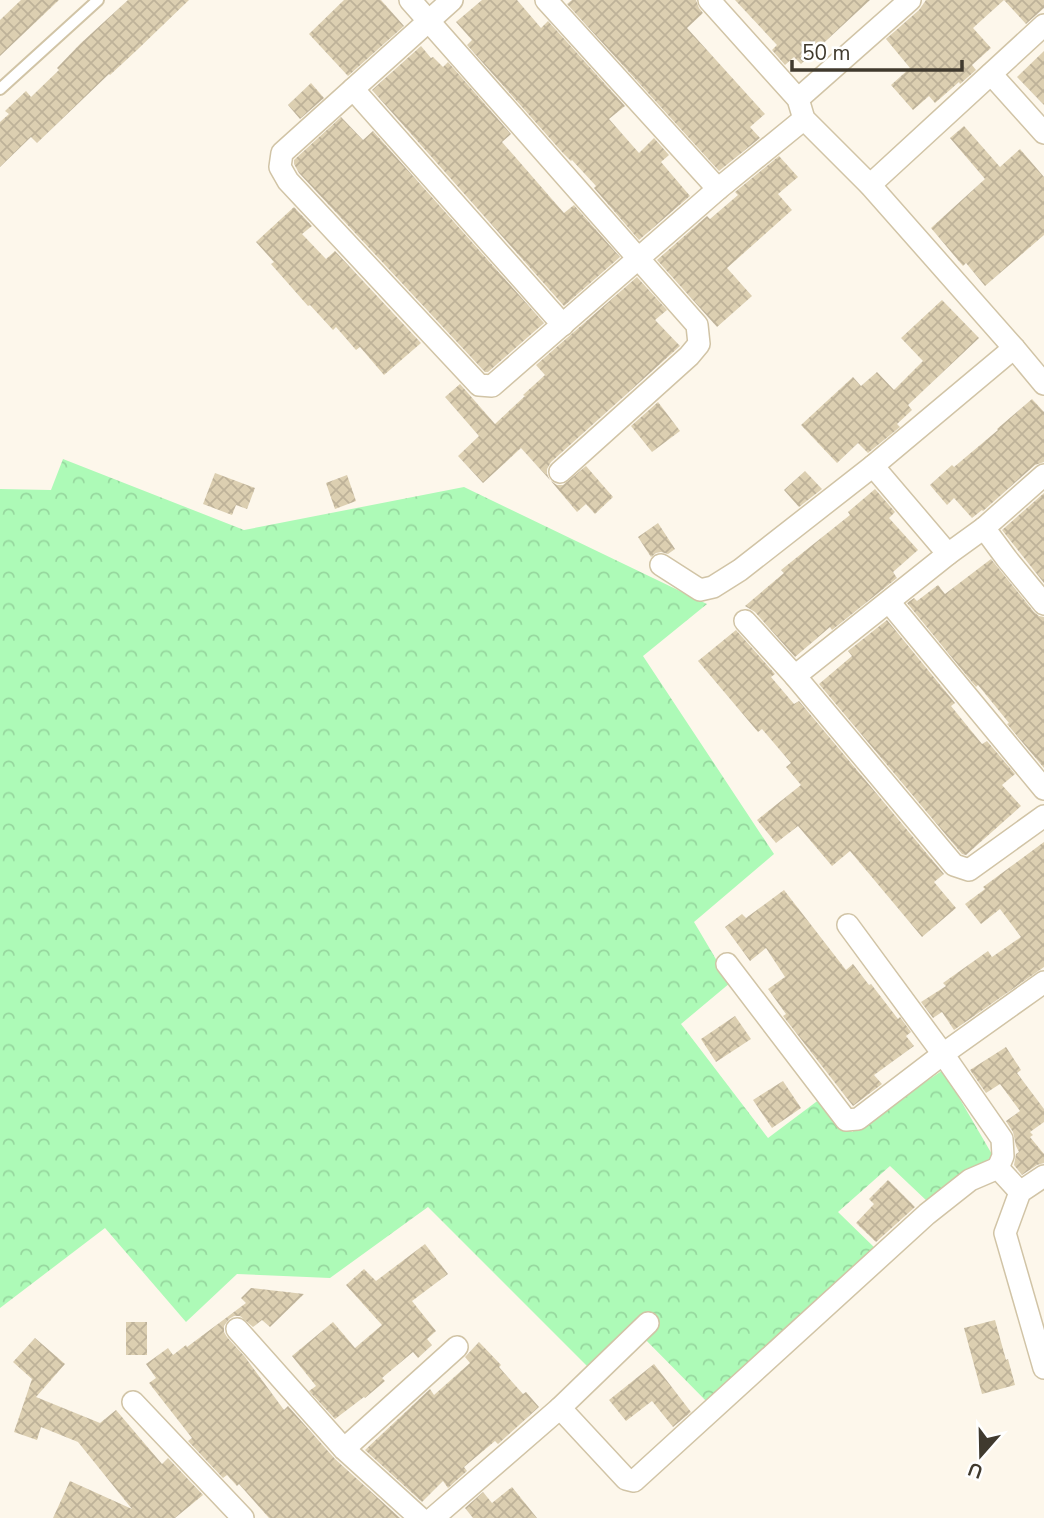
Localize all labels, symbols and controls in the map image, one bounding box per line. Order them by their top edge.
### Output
scale bar [792,28,962,72]
text: 50 m [802,39,851,67]
north arrow [946,1420,1016,1490]
text: U [964,1455,987,1485]

